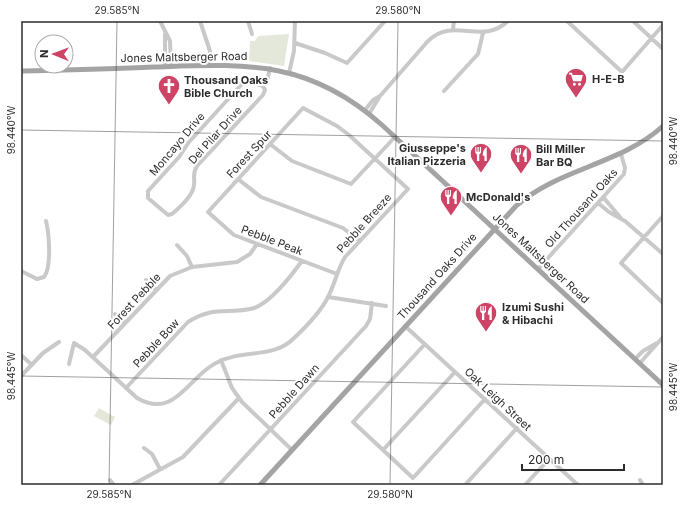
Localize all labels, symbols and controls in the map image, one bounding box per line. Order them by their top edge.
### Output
text: 29.585°N [94,4,140,16]
text: 29.580°N [375,4,421,16]
north arrow [34,34,74,74]
street label: Jones Maltsberger Road [120,49,248,65]
text: N [37,50,51,58]
supermarket icon: H-E-B [563,66,589,99]
place label: H-E-B [592,72,624,86]
church icon: Thousand Oaks Bible Church [156,73,182,106]
place label: Thousand Oaks Bible Church [184,73,268,100]
street label: Del Pilar Drive [185,103,245,167]
text: 98.440°W [5,106,17,154]
street label: Moncayo Drive [146,109,208,179]
text: 98.440°W [667,117,679,165]
street label: Forest Spur [223,127,275,181]
place label: Giusseppe's Italian Pizzeria [388,141,466,168]
restaurant icon: Giusseppe's Italian Pizzeria [468,141,494,174]
restaurant icon: Bill Miller Bar BQ [508,142,534,175]
place label: Bill Miller Bar BQ [536,142,586,169]
street label: Old Thousand Oaks [542,165,621,251]
restaurant icon: McDonald's [438,184,464,217]
street label: Pebble Breeze [334,190,394,256]
place label: McDonald's [466,190,530,204]
street label: Jones Maltsberger Road [490,210,592,306]
street label: Pebble Peak [239,222,305,258]
street label: Thousand Oaks Drive [394,230,480,322]
street label: Forest Pebble [105,270,163,332]
restaurant icon: Izumi Sushi & Hibachi [473,300,499,333]
place label: Izumi Sushi & Hibachi [502,300,564,327]
street label: Pebble Bow [130,316,182,370]
text: 98.445°W [5,352,17,400]
street label: Pebble Dawn [266,361,322,421]
text: 98.445°W [667,363,679,411]
street label: Oak Leigh Street [462,364,535,434]
scale bar [522,446,624,472]
text: 200 m [528,452,564,467]
text: 29.585°N [86,488,132,500]
text: 29.580°N [367,488,413,500]

